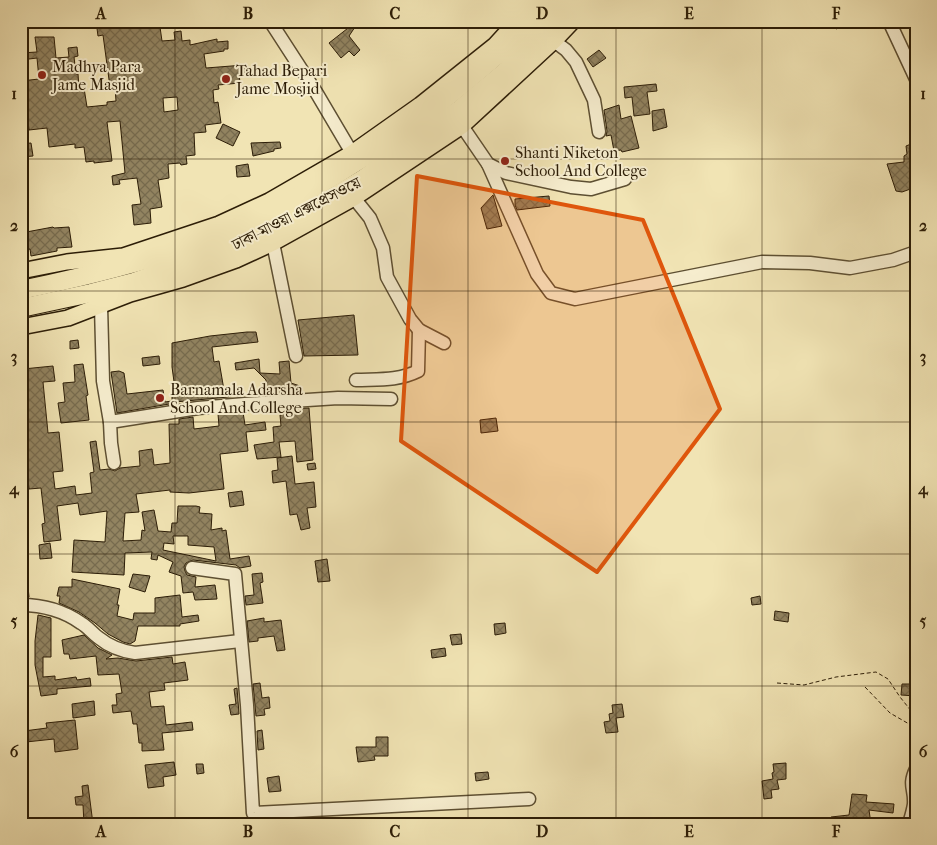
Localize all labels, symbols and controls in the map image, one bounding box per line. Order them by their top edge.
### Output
text: A [95,4,107,23]
text: B [243,4,253,23]
text: C [390,4,401,23]
text: D [536,4,548,23]
text: E [684,4,694,23]
text: F [831,4,841,23]
place label: Madhya Para Jame Masjid [50,57,142,94]
place label: Tahad Bepari Jame Mosjid [234,61,328,98]
marker: Madhya Para Jame Masjid [36,69,48,81]
marker: Tahad Bepari Jame Mosjid [220,73,232,85]
text: 1 [11,84,17,103]
text: 1 [920,84,926,103]
place label: Shanti Niketon School And College [515,143,647,180]
marker: Shanti Niketon School And College [499,155,511,167]
street label: ঢাকা-মাওয়া এক্সপ্রেসওয়ে [228,173,364,255]
text: 2 [10,216,18,235]
text: 2 [919,216,927,235]
text: 3 [11,347,17,367]
text: 3 [920,347,926,367]
place label: Barnamala Adarsha School And College [170,380,303,417]
marker: Barnamala Adarsha School And College [154,392,166,404]
text: 4 [8,479,20,499]
text: 4 [917,479,929,499]
text: 5 [11,611,18,630]
text: 5 [920,611,927,630]
text: 6 [10,742,19,761]
text: 6 [919,742,928,761]
text: A [95,822,107,841]
text: B [243,822,253,841]
text: C [390,822,401,841]
text: D [536,822,548,841]
text: E [684,822,694,841]
text: F [831,822,841,841]

